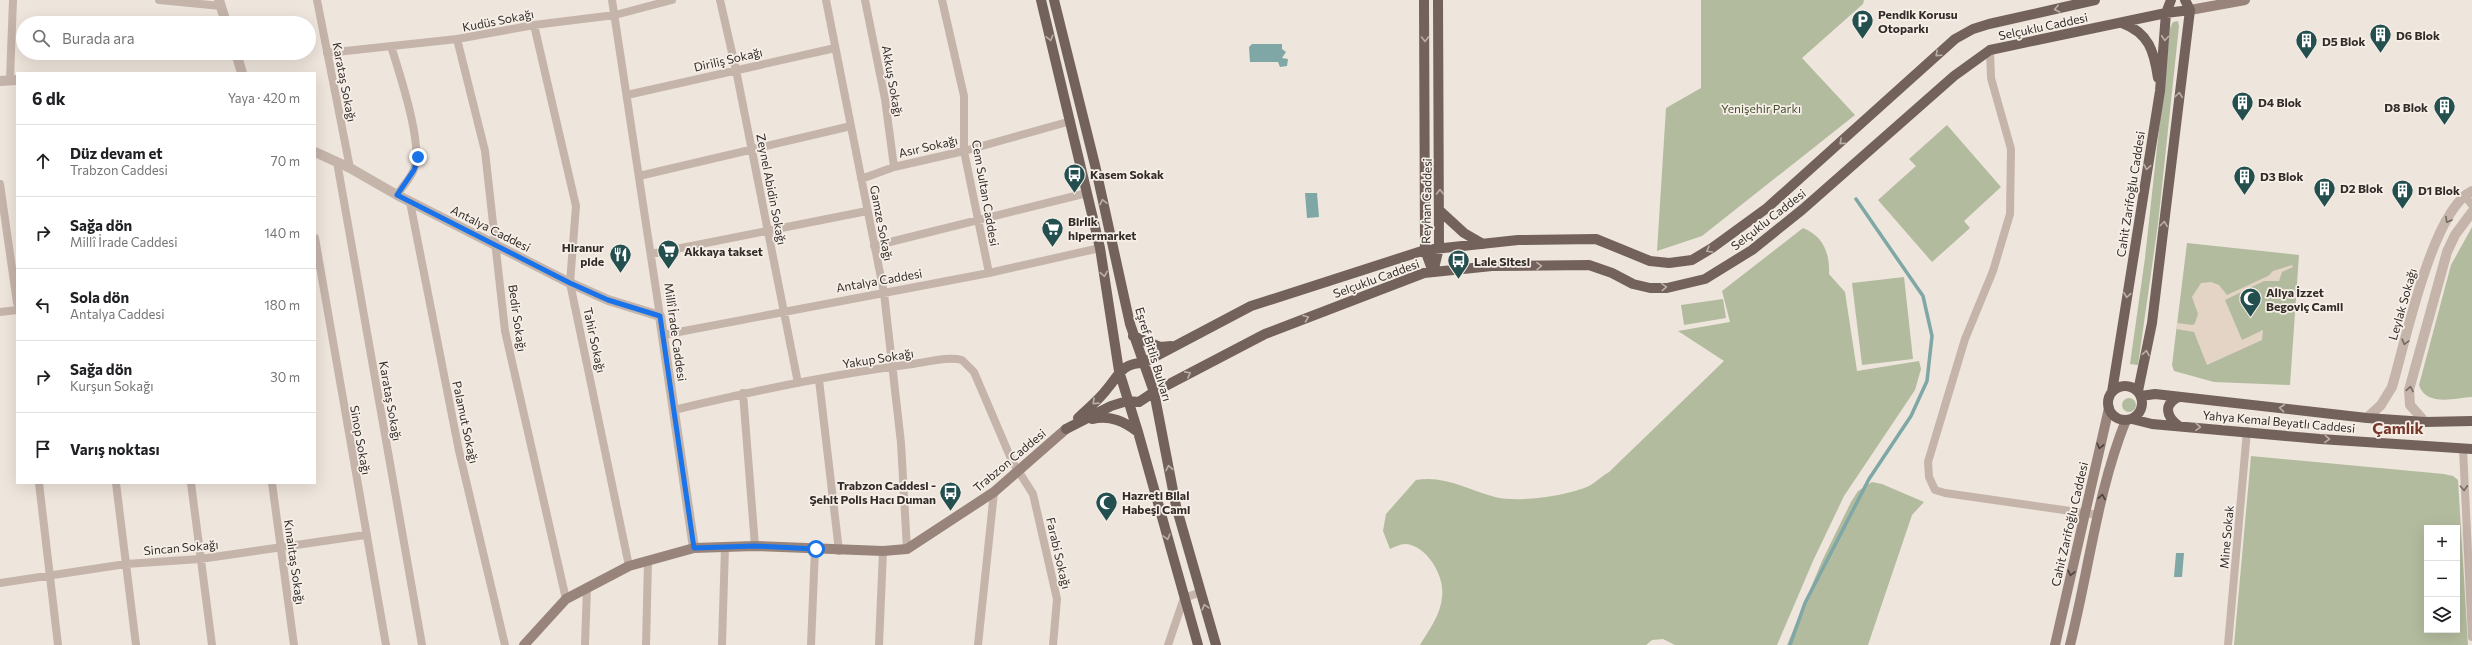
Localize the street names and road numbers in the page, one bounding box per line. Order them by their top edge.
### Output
street label: Kudüs Sokağı [461,6,535,34]
street label: Selçuklu Caddesi [1997,10,2089,42]
street label: Karataş Sokağı [330,41,360,123]
street label: Diriliş Sokağı [692,44,764,74]
street label: Akkuş Sokağı [880,44,906,118]
street label: Cahit Zarifoğlu Caddesi [2113,130,2147,258]
street label: Zeynel Abidin Sokağı [754,132,790,246]
street label: Asır Sokağı [897,132,959,160]
street label: Cem Sultan Caddesi [970,139,1002,247]
street label: Reyhan Caddesi [1418,158,1434,244]
street label: Gamze Sokağı [868,184,896,262]
street label: Selçuklu Caddesi [1728,186,1808,252]
street label: Antalya Caddesi [449,202,533,254]
street label: Selçuklu Caddesi [1331,256,1421,300]
street label: Antalya Caddesi [835,266,923,294]
street label: Leylak Sokağı [2385,267,2419,341]
street label: Millî İrade Caddesi [662,282,690,382]
street label: Bedir Sokağı [506,283,530,353]
street label: Eşref Bitlis Bulvarı [1133,305,1175,403]
street label: Tahir Sokağı [581,306,609,374]
street label: Yakup Sokağı [841,345,915,371]
street label: Karataş Sokağı [377,360,405,442]
street label: Palamut Sokağı [450,379,482,465]
street label: Sinop Sokağı [348,404,374,476]
street label: Yahya Kemal Beyatlı Caddesi [2202,407,2356,435]
street label: Trabzon Caddesi [970,426,1048,494]
street label: Cahit Zarifoğlu Caddesi [2048,460,2090,588]
street label: Mine Sokak [2216,504,2236,569]
street label: Farabi Sokağı [1044,516,1074,590]
street label: Kınalıtaş Sokağı [282,518,308,606]
street label: Sincan Sokağı [143,537,219,557]

